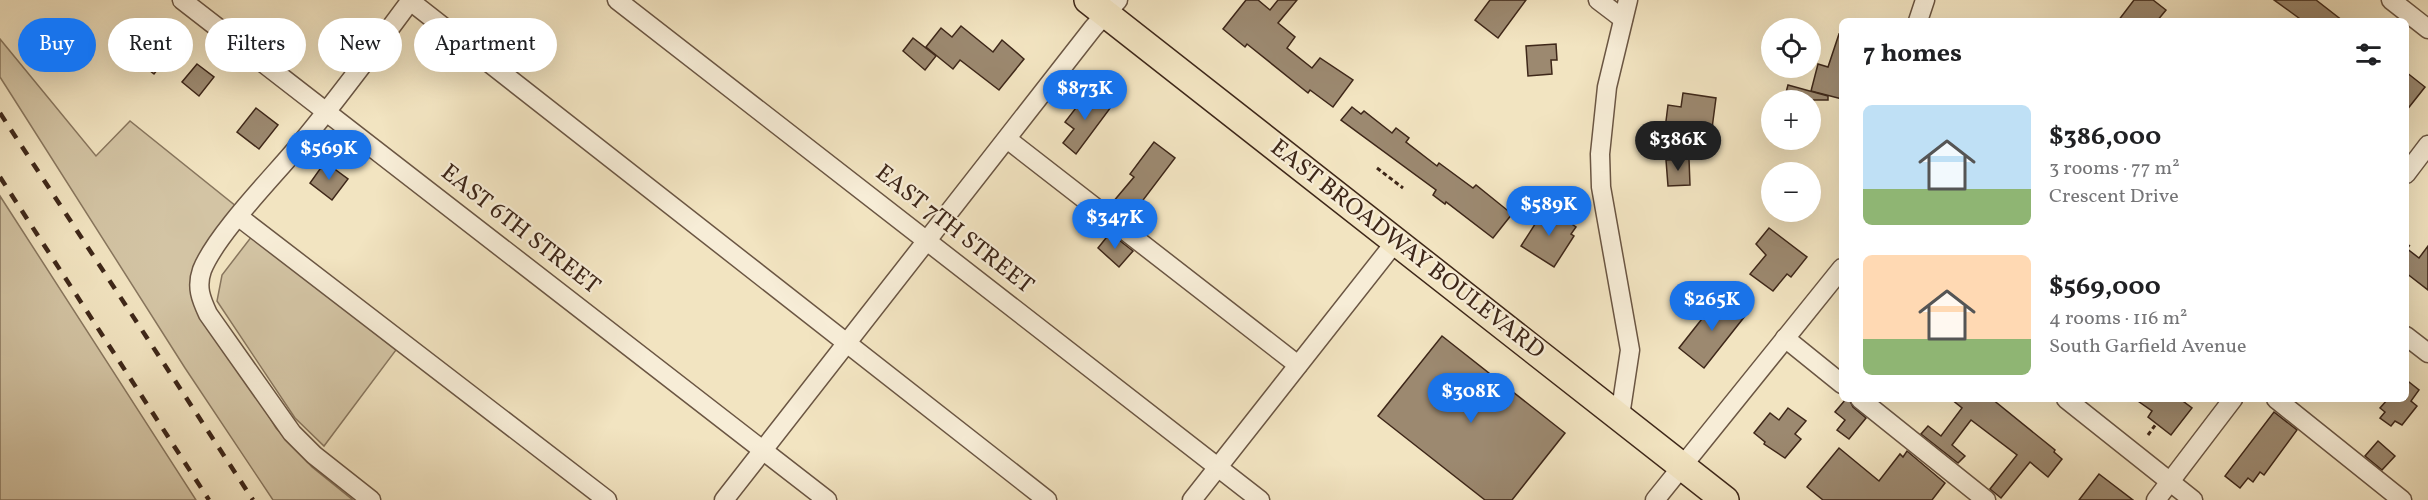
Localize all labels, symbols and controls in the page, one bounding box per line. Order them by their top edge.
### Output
chip: Buy [18,18,96,72]
chip: Rent [108,18,193,72]
chip: Filters [205,18,306,72]
chip: New [318,18,402,72]
chip: Apartment [414,18,557,72]
map controls [1761,18,1821,222]
button: locate [1761,18,1821,78]
text: 7 homes [1863,36,1962,72]
icon: filters [2352,38,2385,71]
pin: $873K [1043,70,1127,121]
text: $873K [1057,75,1113,103]
button: + [1761,90,1821,150]
text: $386,000 [2049,119,2161,155]
pin: $386K [1636,121,1720,172]
text: $386K [1649,126,1707,154]
icon: home [1911,129,1983,201]
pin: $569K [287,130,371,181]
street label: EAST BROADWAY BOULEVARD [1263,132,1551,368]
text: $569K [300,135,358,163]
text: 3 rooms · 77 m² [2049,155,2180,183]
street label: EAST 6TH STREET [433,157,607,303]
street label: EAST 7TH STREET [867,157,1041,303]
button: − [1761,162,1821,222]
text: Crescent Drive [2049,183,2179,211]
pin: $589K [1507,186,1591,237]
text: $589K [1520,191,1578,219]
pin: $347K [1073,199,1157,250]
text: $347K [1086,204,1144,232]
text: $569,000 [2049,269,2161,305]
icon: home [1911,279,1983,351]
pin: $265K [1670,281,1754,332]
text: $265K [1684,286,1740,314]
text: 4 rooms · 116 m² [2049,305,2188,333]
text: South Garfield Avenue [2049,333,2247,361]
pin: $308K [1429,373,1513,424]
text: $308K [1442,378,1500,406]

